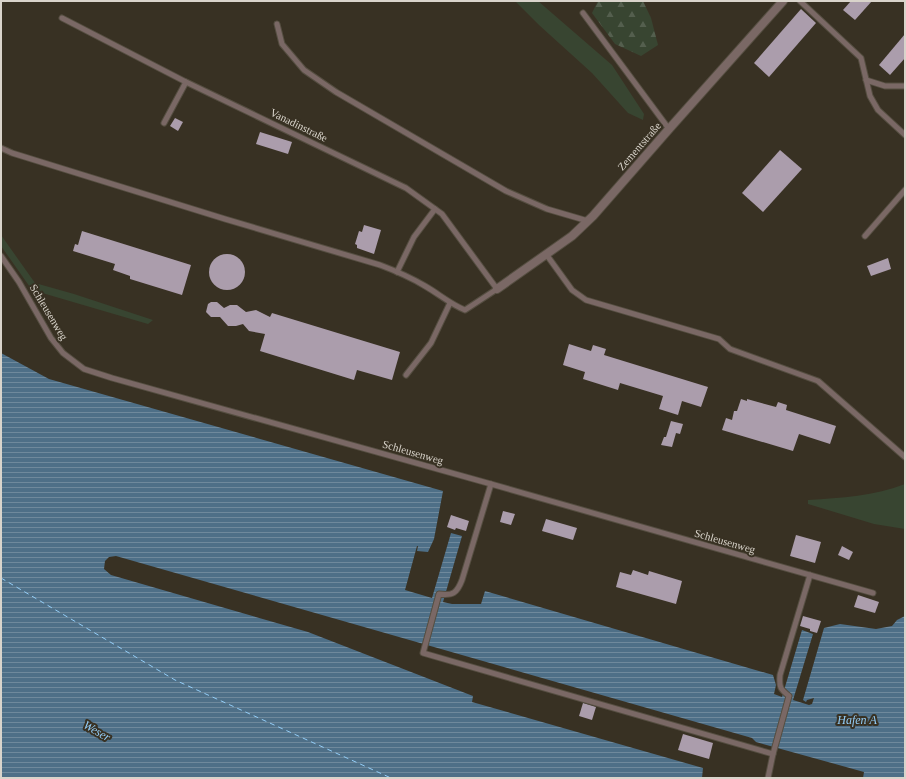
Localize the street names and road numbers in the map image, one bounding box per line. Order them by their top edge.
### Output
street label: Vanadinstraße [268,106,330,144]
street label: Zementstraße [615,119,663,173]
street label: Schleusenweg [28,282,71,342]
street label: Schleusenweg [381,438,445,467]
street label: Schleusenweg [693,527,757,556]

